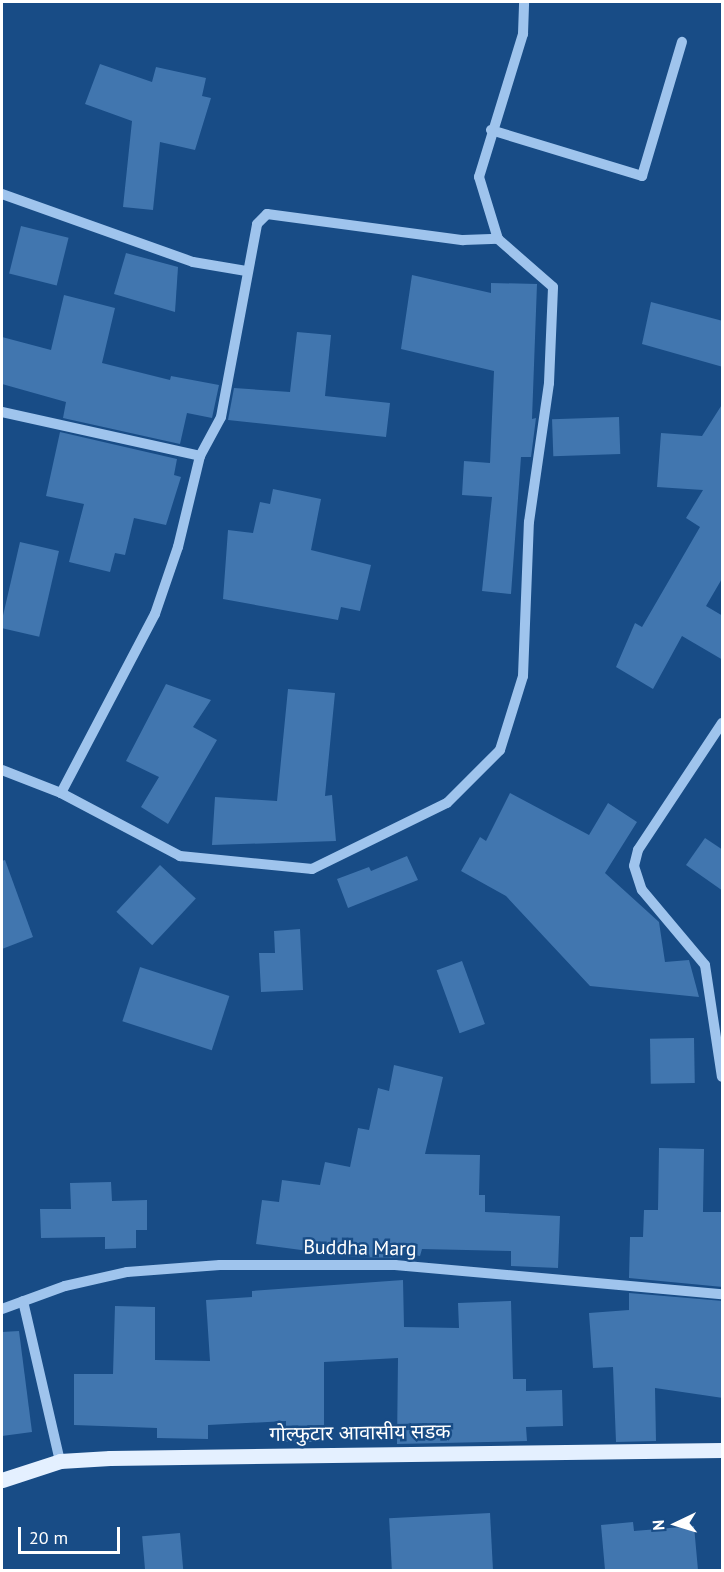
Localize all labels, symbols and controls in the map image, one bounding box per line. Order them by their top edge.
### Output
street label: Buddha Marg [303,1235,417,1261]
street label: गोल्फुटार आवासीय सडक [269,1419,451,1447]
north arrow [646,1494,706,1554]
scale bar [21,1515,123,1553]
text: N [648,1519,668,1531]
text: 20 m [29,1526,68,1549]

